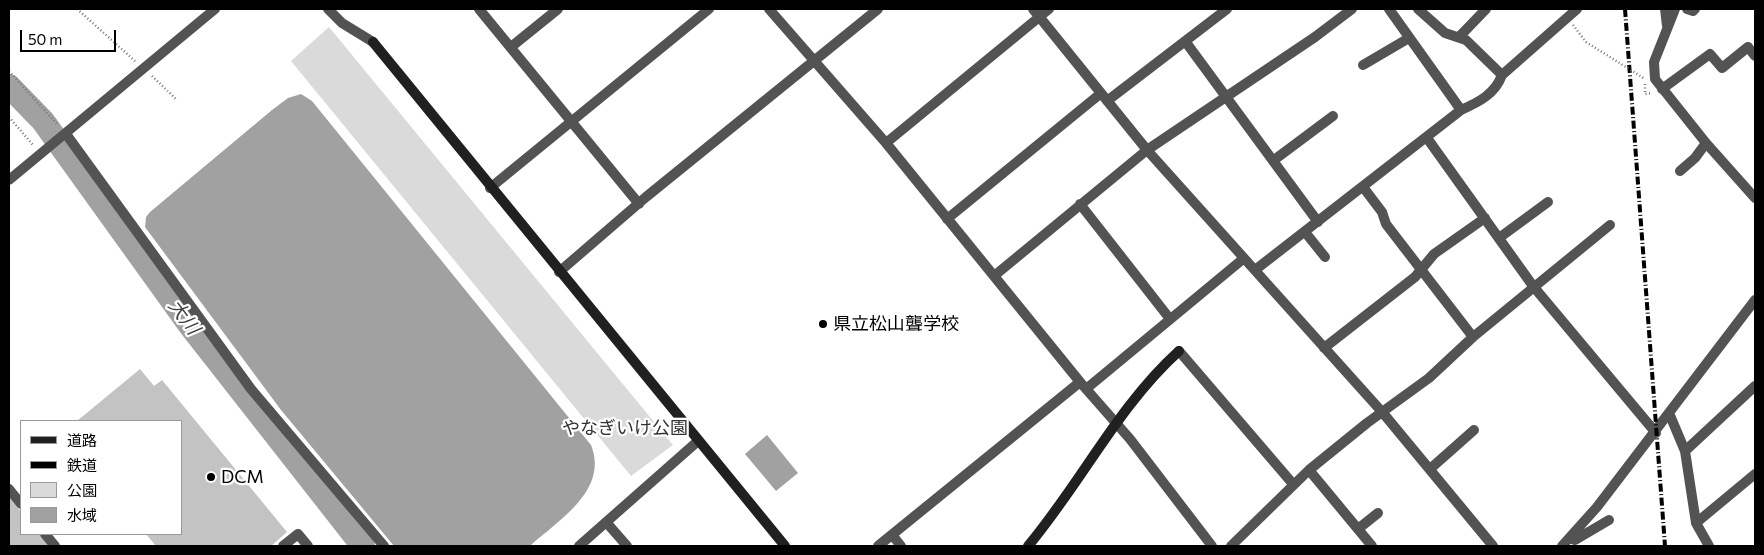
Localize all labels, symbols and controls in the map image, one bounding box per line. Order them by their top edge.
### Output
scale bar [22,20,119,52]
text: 50 m [28,30,62,48]
water label: 大川 [163,295,205,339]
place label: 県立松山聾学校 [833,313,959,335]
marker: 県立松山聾学校 [817,318,829,330]
park label: やなぎいけ公園 [562,417,688,439]
legend [20,420,182,535]
text: 道路 [67,431,97,449]
text: 鉄道 [67,456,97,474]
place label: DCM [221,466,264,488]
marker: DCM [205,471,217,483]
text: 公園 [67,481,97,499]
text: 水域 [67,506,97,524]

